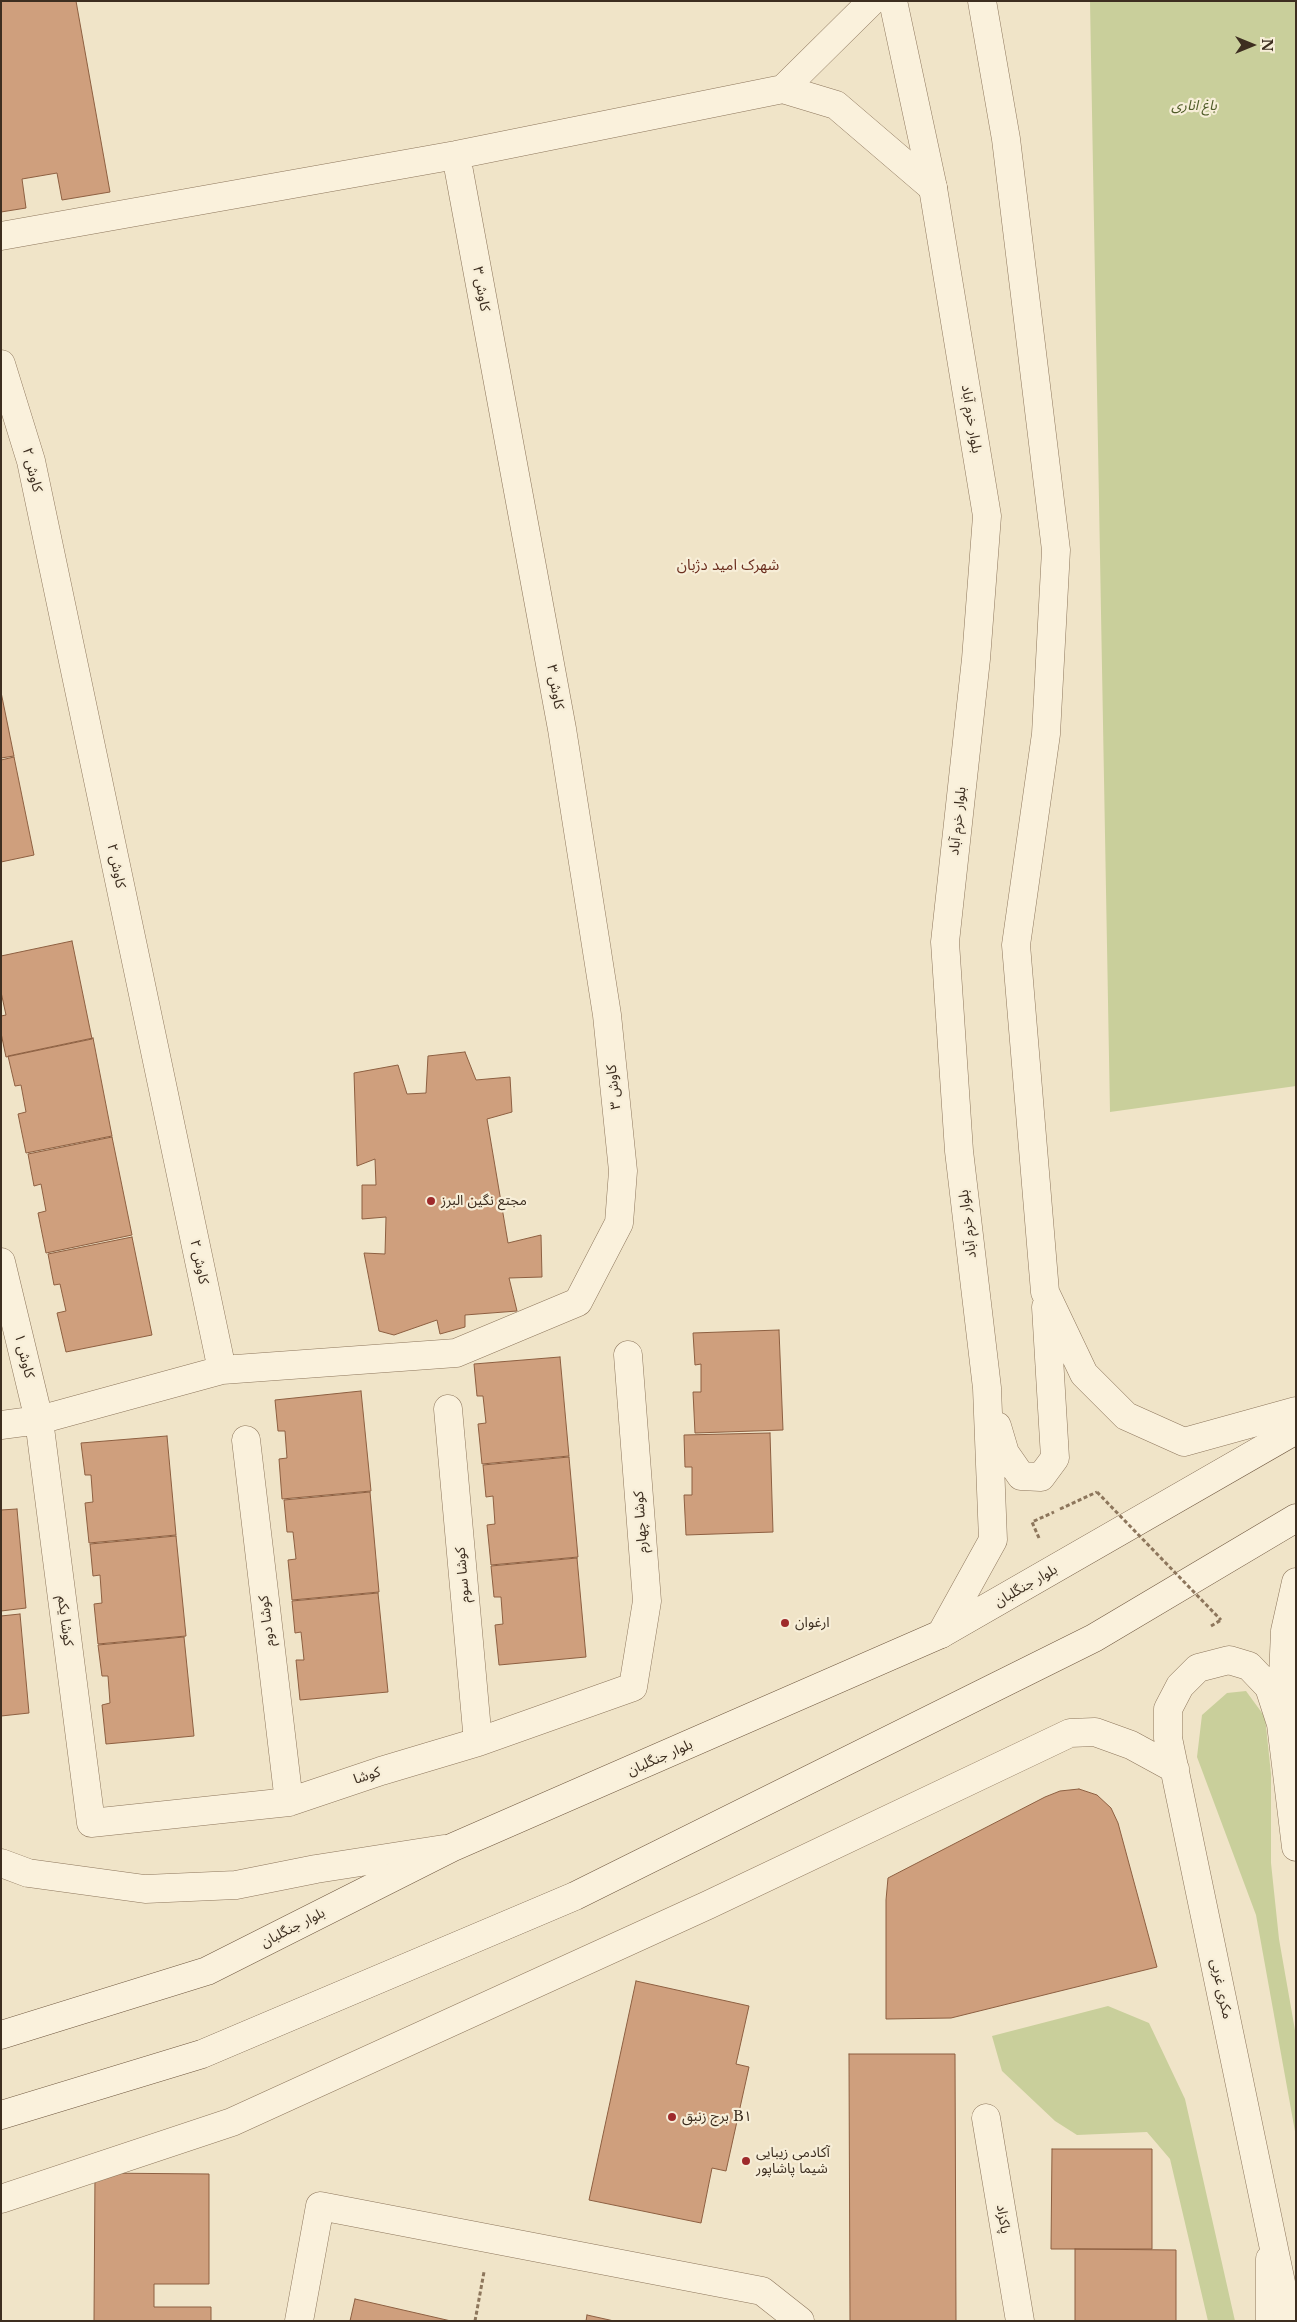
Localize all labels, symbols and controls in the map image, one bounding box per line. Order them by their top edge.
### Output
north arrow [1227,20,1277,70]
text: N [1258,38,1276,52]
park label: باغ اناری [1171,98,1217,114]
street label: کاوش ۳ [469,265,493,313]
street label: بلوار خرم آباد [957,384,985,454]
street label: کاوش ۲ [18,446,46,494]
district label: شهرک امید دژبان [677,557,779,575]
street label: کاوش ۳ [543,663,567,711]
street label: بلوار خرم آباد [946,786,970,856]
street label: کاوش ۲ [103,842,129,890]
street label: کاوش ۳ [603,1064,625,1110]
street label: بلوار خرم آباد [955,1189,981,1259]
place label: مجتع نگین البرز [441,1193,527,1209]
marker: مجتع نگین البرز [425,1195,437,1207]
street label: کاوش ۲ [186,1238,212,1286]
street label: کاوش ۱ [10,1332,38,1380]
street label: کوشا چهارم [630,1490,652,1554]
street label: کوشا سوم [452,1546,474,1604]
street label: بلوار جنگلبان [992,1561,1060,1611]
street label: کوشا یکم [54,1595,76,1647]
street label: کوشا دوم [256,1595,278,1647]
place label: ارغوان [795,1615,830,1631]
marker: ارغوان [779,1617,791,1629]
street label: بلوار جنگلبان [625,1736,695,1780]
street label: کوشا [351,1764,383,1788]
street label: بلوار جنگلبان [258,1905,328,1951]
street label: مکری غربی [1206,1957,1236,2021]
place label: برج زنبق B۱ [682,2109,752,2125]
marker: برج زنبق B۱ [666,2111,678,2123]
place label: آکادمی زیبایی شیما پاشاپور [756,2145,830,2178]
marker: آکادمی زیبایی شیما پاشاپور [740,2155,752,2167]
street label: پاکزاد [992,2203,1014,2235]

